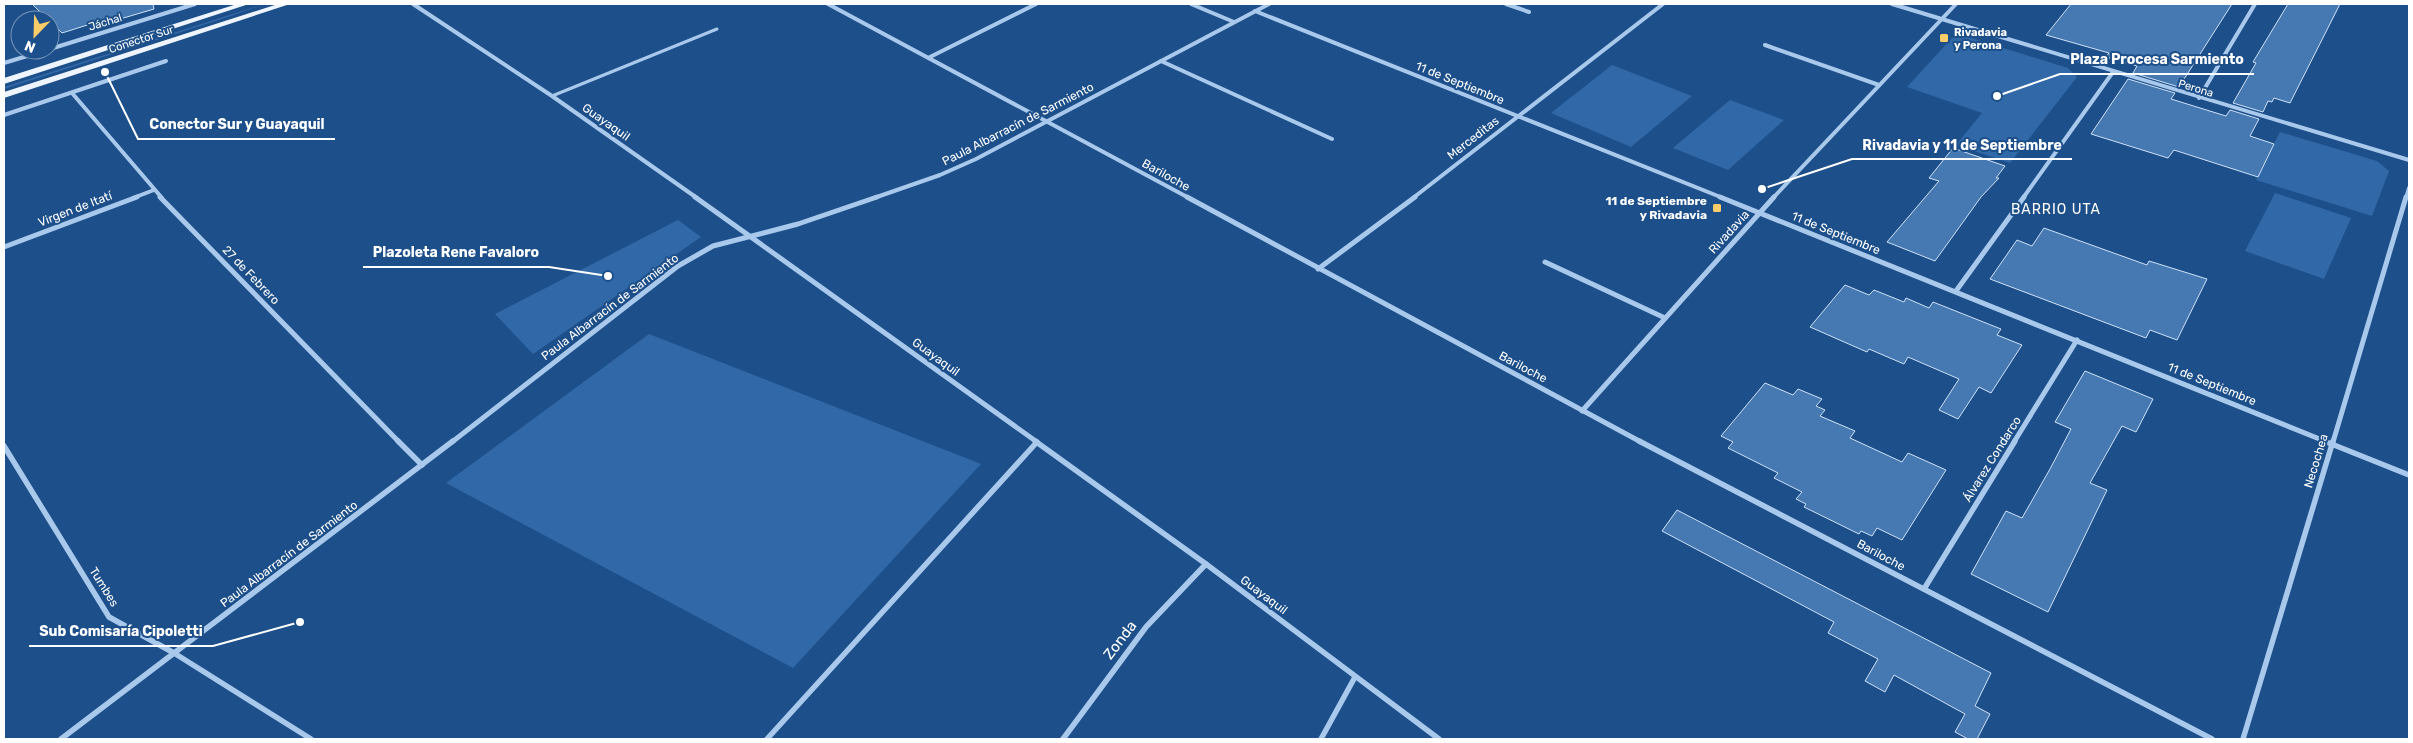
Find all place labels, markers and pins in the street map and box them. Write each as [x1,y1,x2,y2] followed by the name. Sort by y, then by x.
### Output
[1954,26,2007,52] place label: Rivadavia y Perona
[1938,32,1950,44] marker: Rivadavia y Perona
[2060,45,2254,74] callout: Plaza Procesa Sarmiento
[138,110,335,139] callout: Conector Sur y Guayaquil
[1852,130,2072,159] callout: Rivadavia y 11 de Septiembre
[1605,194,1707,222] place label: 11 de Septiembre y Rivadavia
[1711,202,1723,214] marker: 11 de Septiembre y Rivadavia
[363,238,549,267] callout: Plazoleta Rene Favaloro
[29,617,213,646] callout: Sub Comisaría Cipoletti

